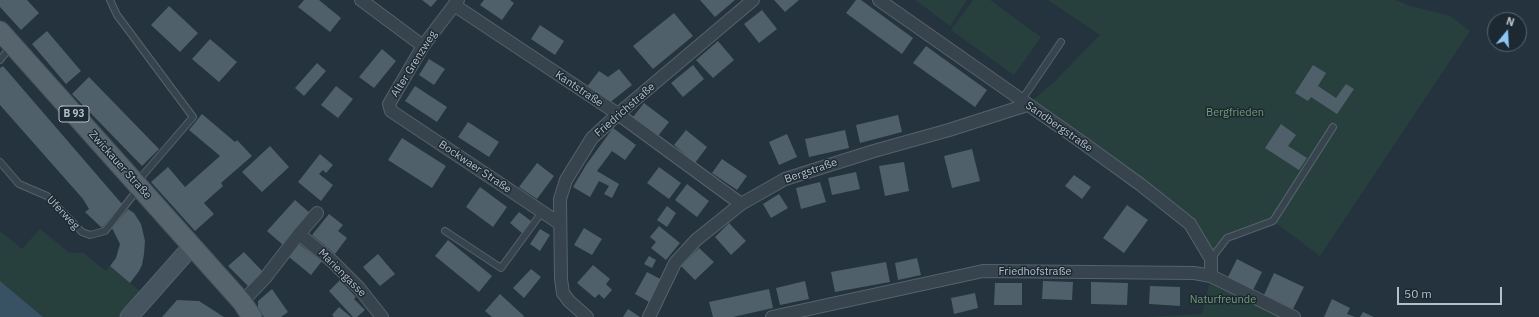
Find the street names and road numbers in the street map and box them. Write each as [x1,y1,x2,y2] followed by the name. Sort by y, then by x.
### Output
[388,28,440,100] street label: Alter Grenzweg
[553,68,605,110] street label: Kantstraße
[592,80,658,140] street label: Friedrichstraße
[1023,99,1095,155] street label: Sandbergstraße
[59,106,89,122] road number: B 93
[86,128,154,202] street label: Zwickauer Straße
[436,138,514,196] street label: Bockwaer Straße
[783,156,839,186] street label: Bergstraße
[44,194,82,232] street label: Uferweg
[315,246,369,300] street label: Mariengasse
[998,265,1072,279] street label: Friedhofstraße

